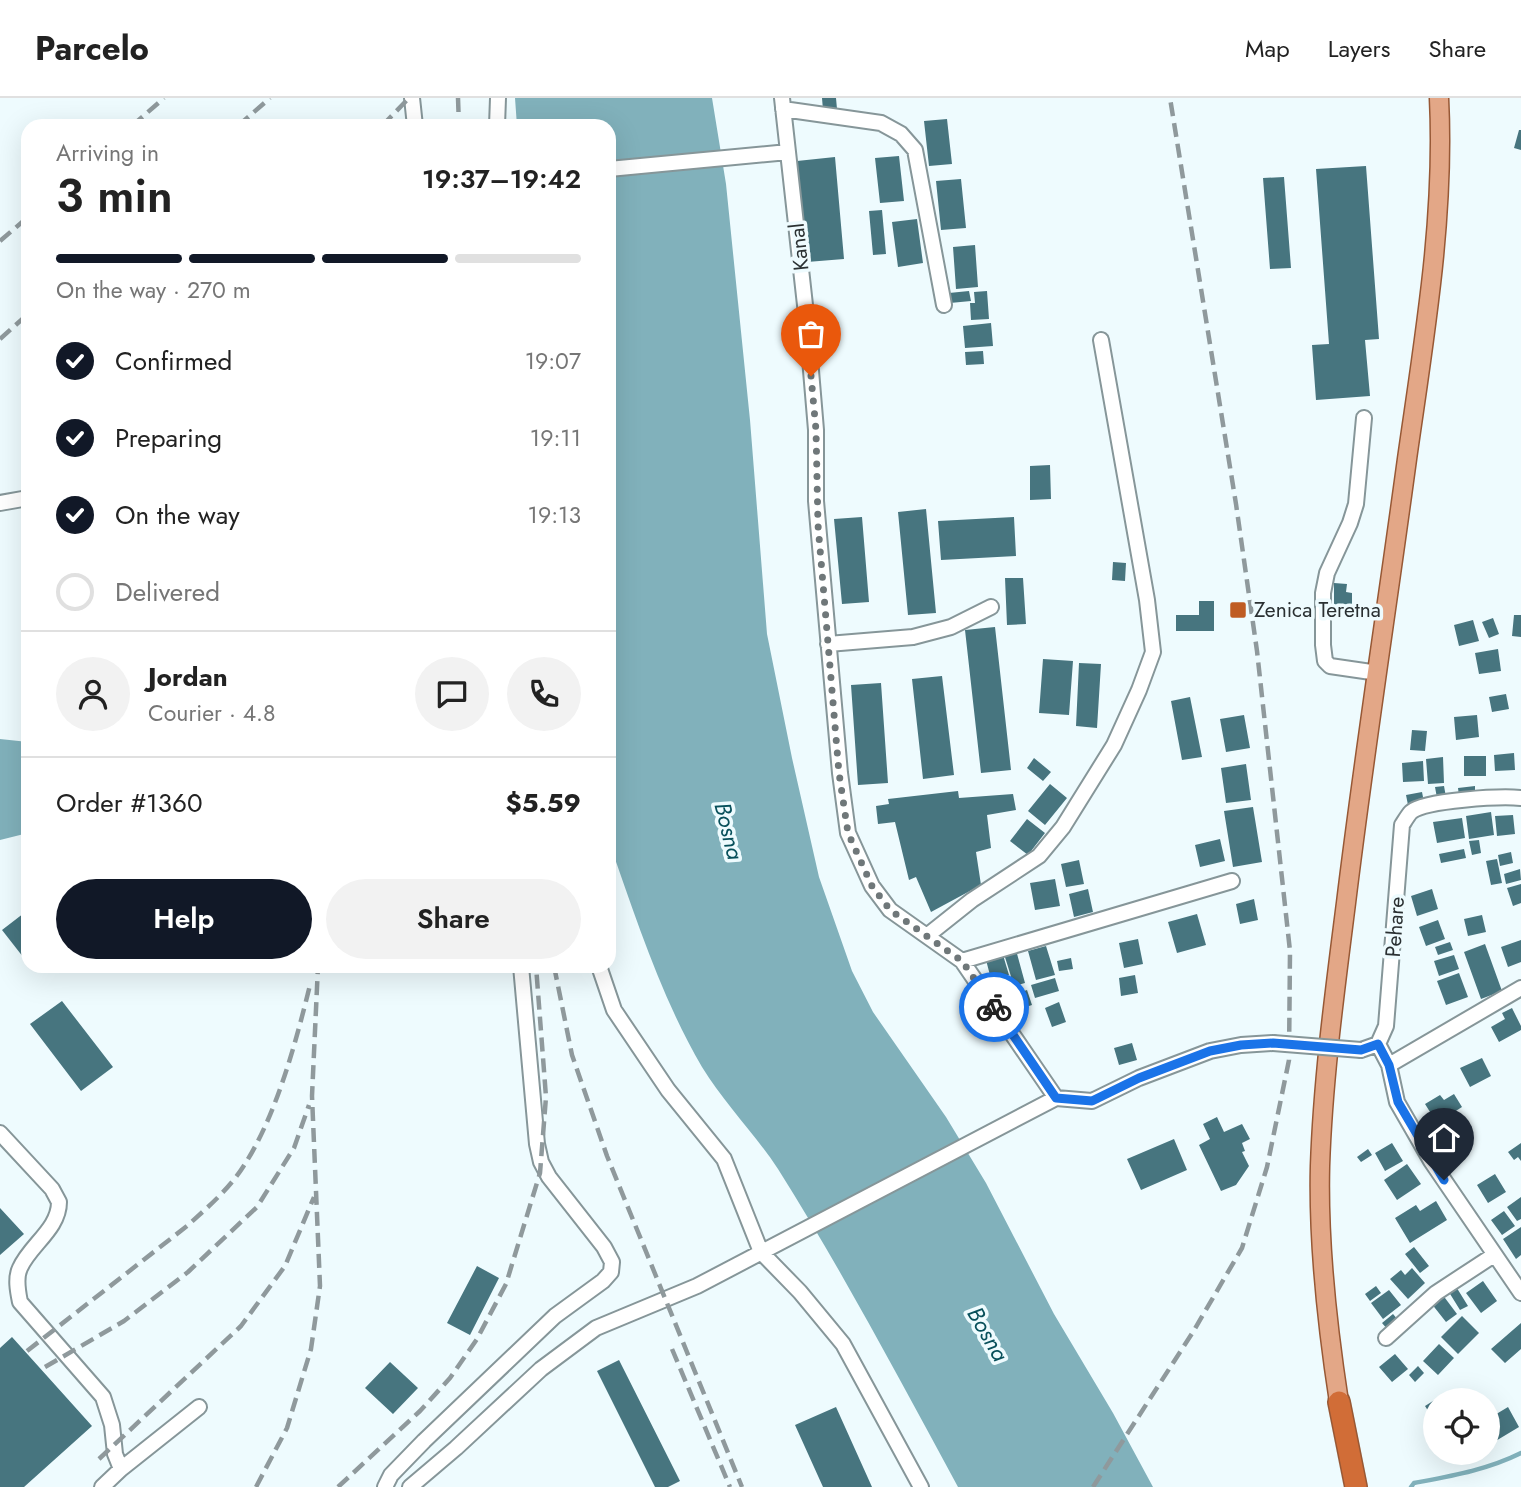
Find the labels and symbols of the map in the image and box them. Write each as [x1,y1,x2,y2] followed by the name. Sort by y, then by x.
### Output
[782,222,816,272] street label: Kanal
[781,304,841,376] pin
[1254,595,1381,625] place label: Zenica Teretna
[1228,600,1248,620] marker: Zenica Teretna
[705,799,753,864] water label: Bosna
[1378,896,1412,958] street label: Pehare
[959,972,1029,1042] courier
[1414,1108,1474,1180] pin
[959,1300,1017,1368] water label: Bosna

